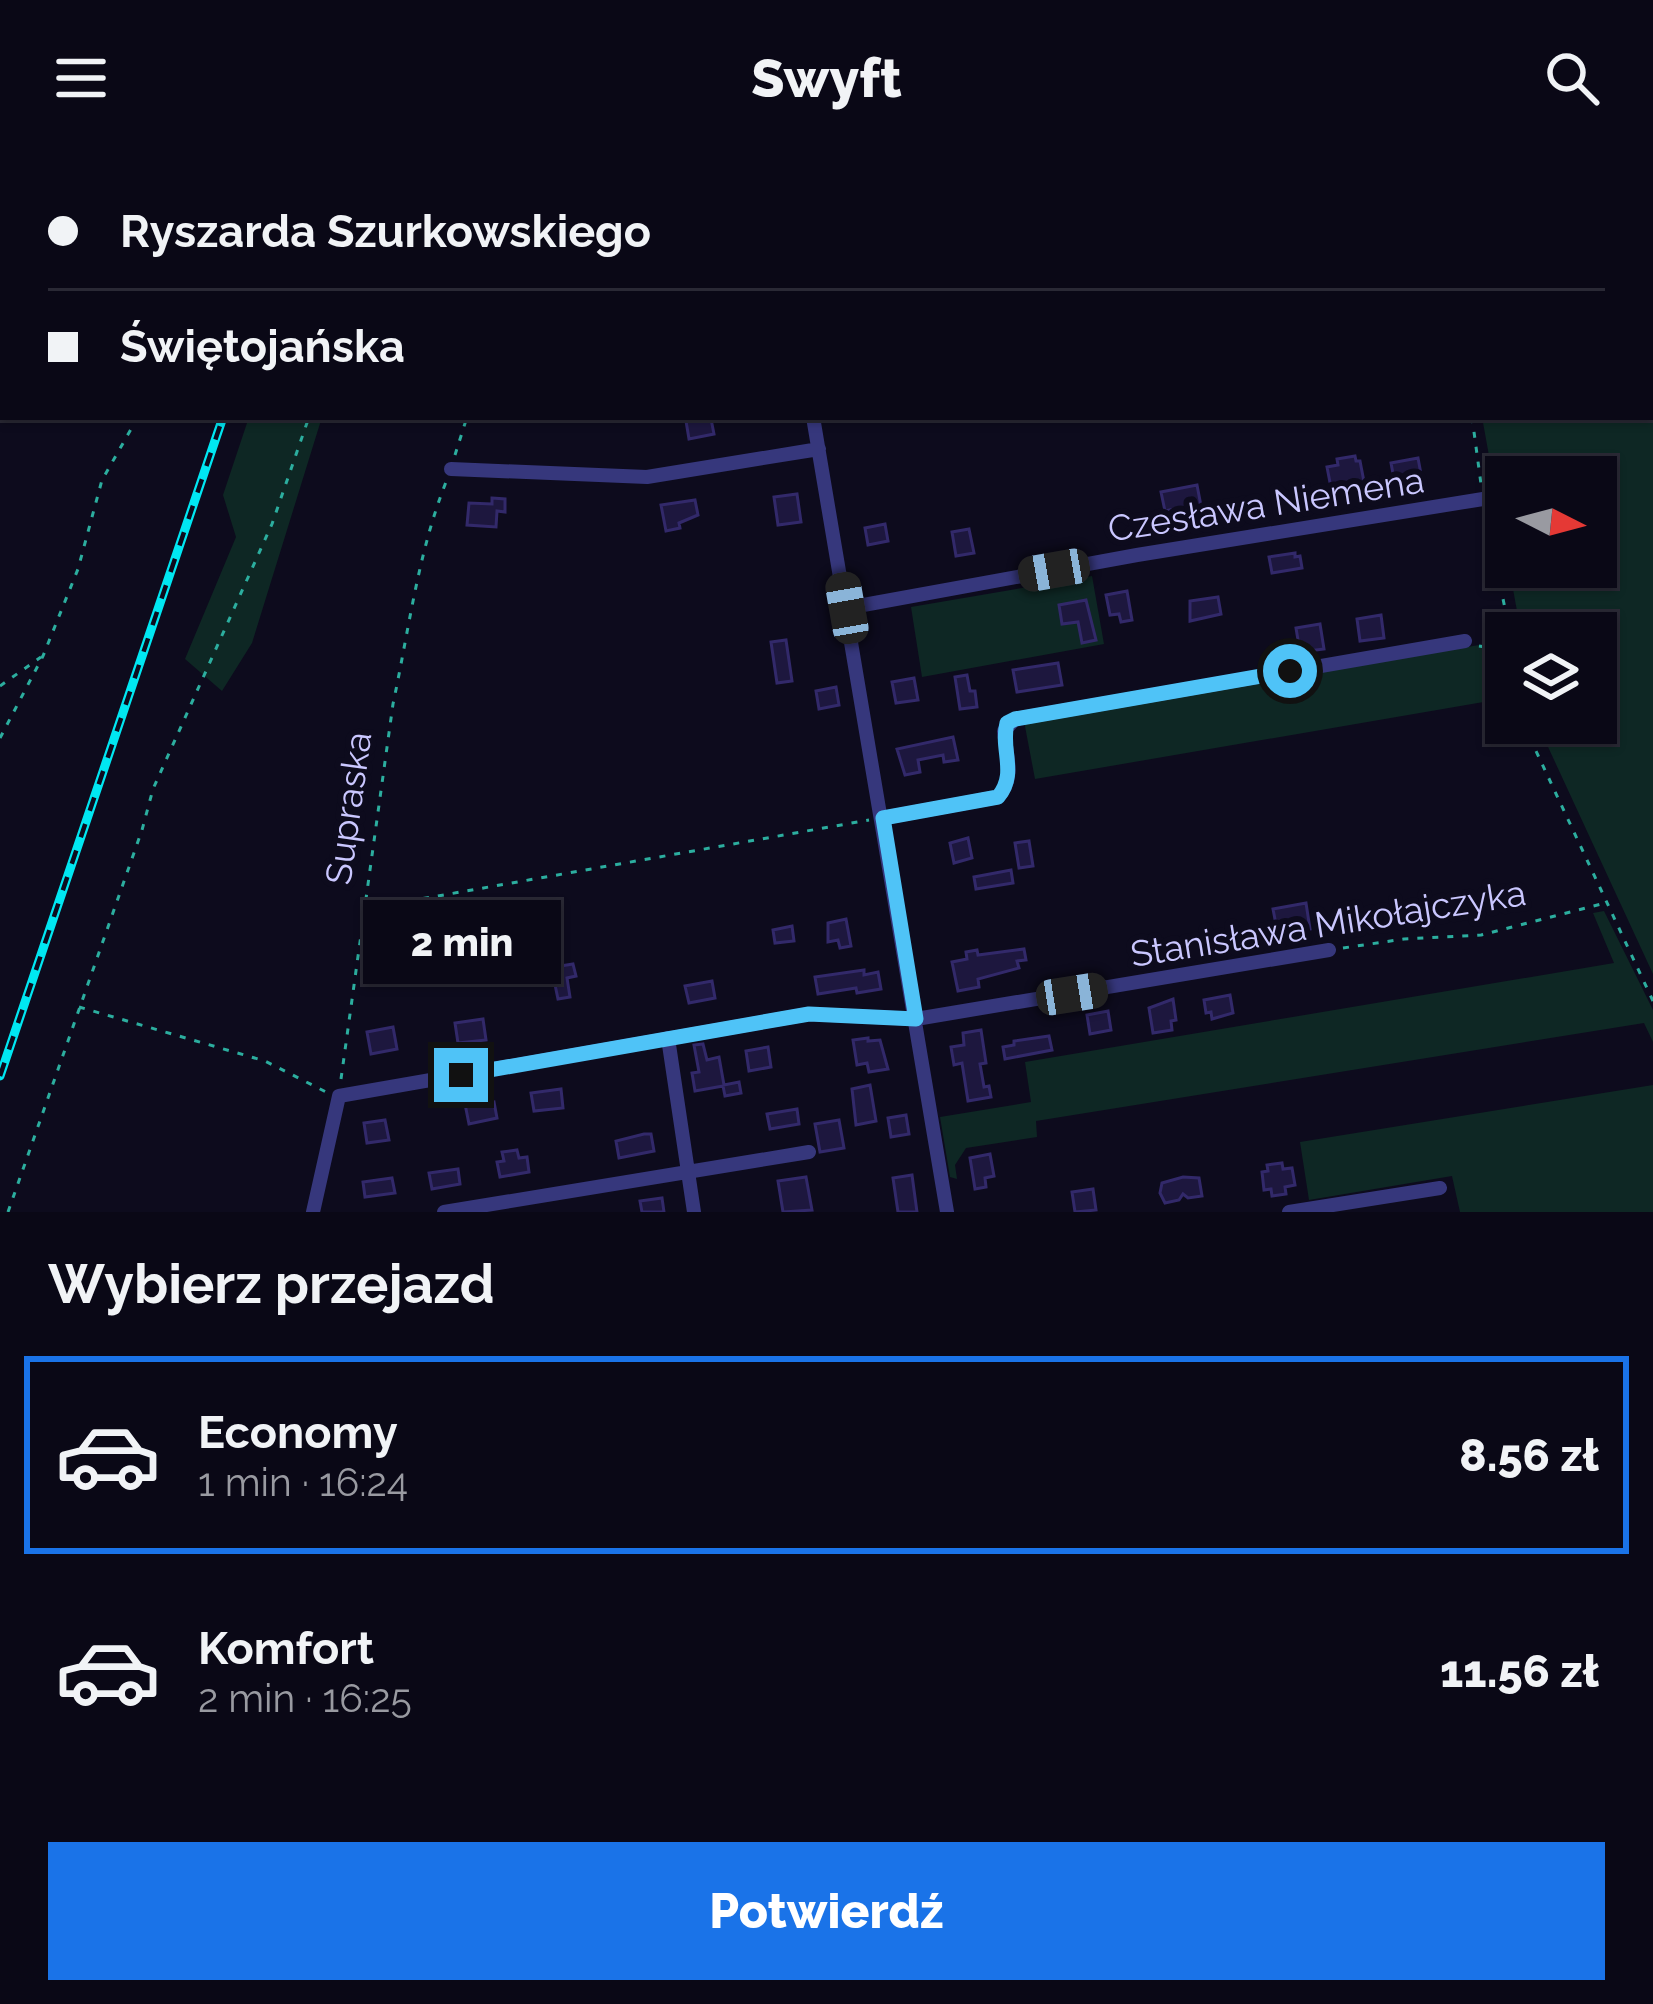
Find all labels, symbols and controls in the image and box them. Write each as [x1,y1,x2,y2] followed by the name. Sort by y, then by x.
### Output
[48,45,114,111] icon: menu
[1539,45,1605,111] icon: search
[751,46,902,110] text: Swyft
[120,205,651,258] text: Ryszarda Szurkowskiego
[120,320,405,373] text: Świętojańska
[1485,456,1617,588] north arrow
[1485,456,1617,744] map controls
[1105,458,1427,550] street label: Czesława Niemena
[1015,546,1093,594] car
[823,569,871,647] car
[1485,612,1617,744] button: layers
[1263,644,1317,698] route start
[317,729,379,887] street label: Supraska
[1127,871,1529,975] street label: Stanisława Mikołajczyka
[362,901,560,985] callout: 2 min
[411,919,513,965] text: 2 min
[1034,971,1110,1017] car
[434,1048,488,1102] route end
[48,1252,495,1316] text: Wybierz przejazd
[54,1401,162,1509] icon: car
[198,1406,398,1459] text: Economy
[1459,1429,1599,1482] text: 8.56 zł
[198,1459,408,1505] text: 1 min · 16:24
[54,1617,162,1725] icon: car
[198,1622,374,1675] text: Komfort
[1440,1645,1599,1698] text: 11.56 zł
[198,1675,412,1721] text: 2 min · 16:25
[48,1842,1605,1980] button: Potwierdź

